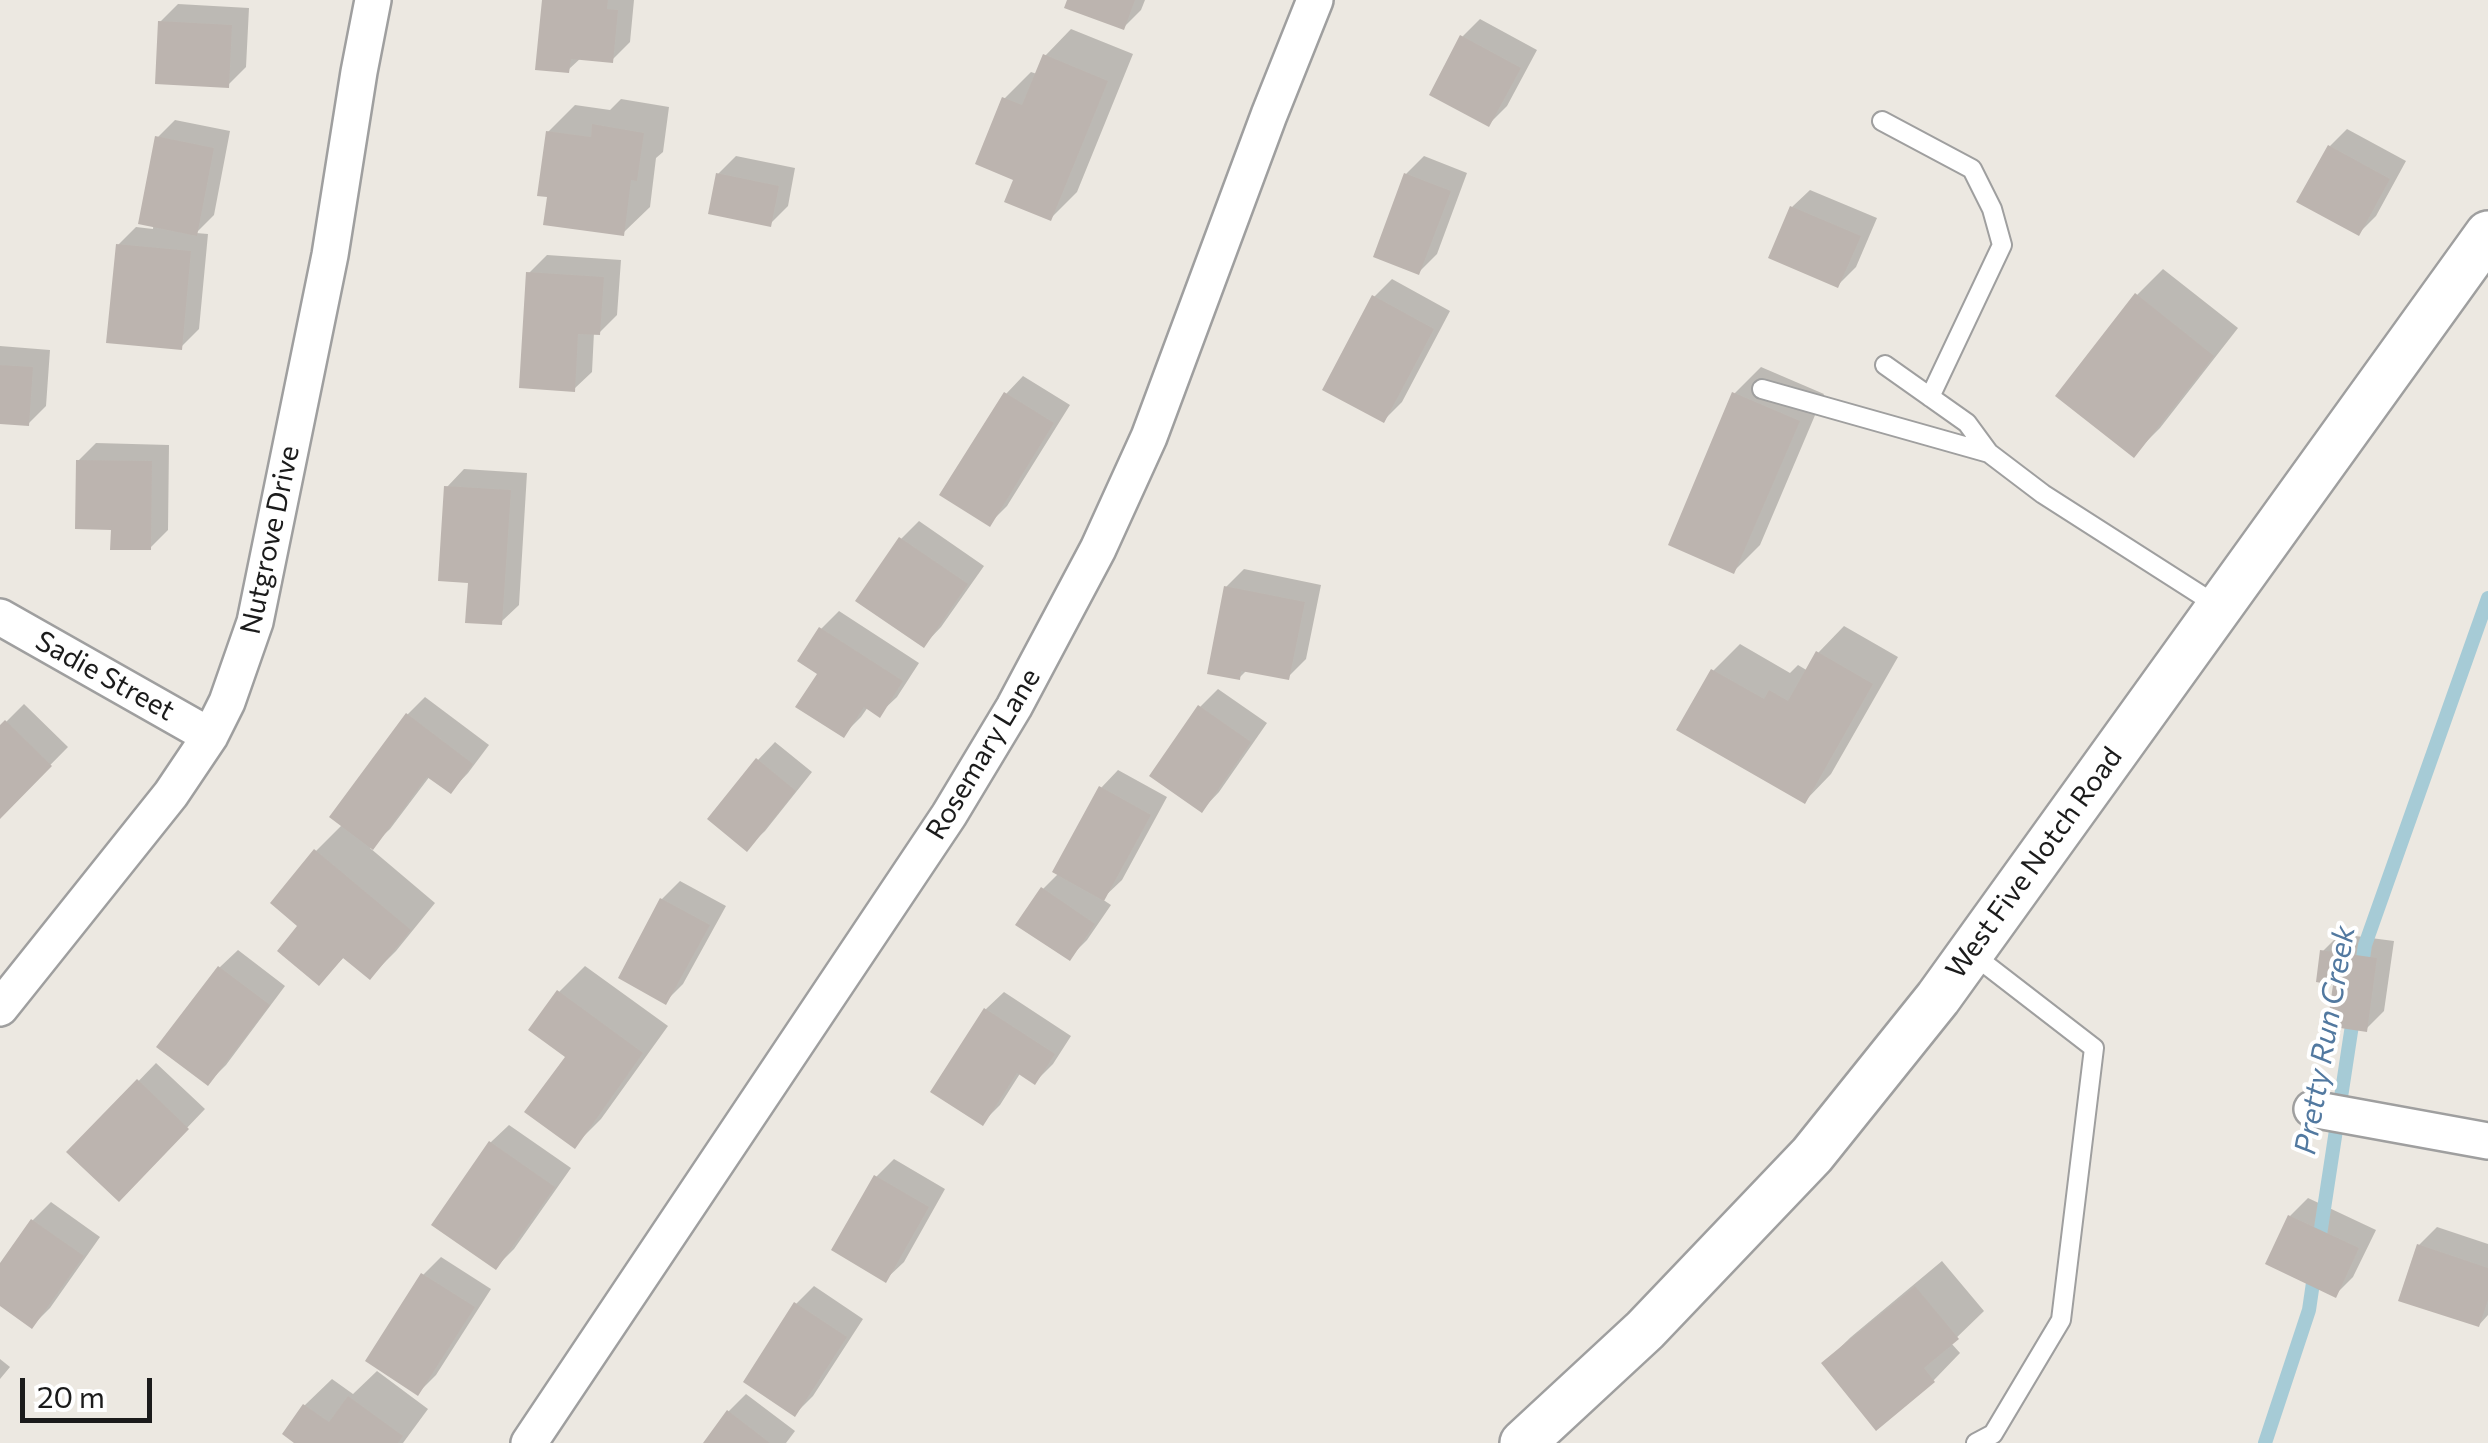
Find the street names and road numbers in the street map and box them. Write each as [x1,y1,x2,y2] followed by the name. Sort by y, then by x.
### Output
[234,443,306,637] street label: Nutgrove Drive
[30,624,180,728] street label: Sadie Street
[919,662,1047,846] street label: Rosemary Lane
[1939,741,2129,985] street label: West Five Notch Road

